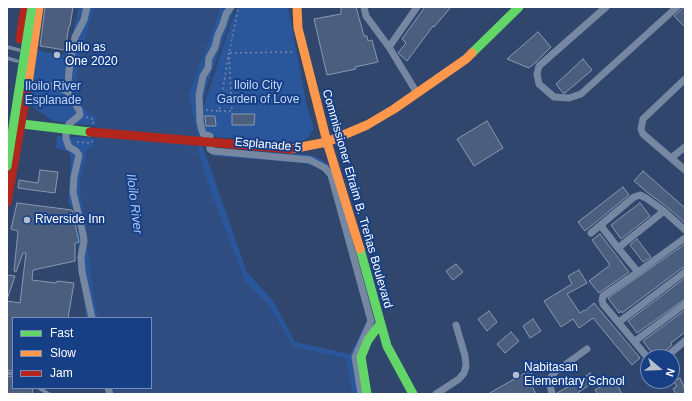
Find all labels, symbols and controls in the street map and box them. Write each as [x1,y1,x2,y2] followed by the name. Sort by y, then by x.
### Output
[65,41,118,69] place label: Iloilo as One 2020
[52,50,62,60] marker: Iloilo as One 2020
[217,79,299,107] park label: Iloilo City Garden of Love
[25,80,81,108] park label: Iloilo River Esplanade
[319,88,395,310] street label: Commissioner Efraim B. Treñas Boulevard
[234,135,302,155] street label: Esplanade 5
[123,173,145,235] water label: Iloilo River
[35,213,105,227] place label: Riverside Inn
[22,215,32,225] marker: Riverside Inn
[12,317,152,389] legend
[50,326,73,340] text: Fast
[50,346,76,360] text: Slow
[640,349,680,389] north arrow
[524,361,625,389] place label: Nabitasan Elementary School
[50,366,73,380] text: Jam
[663,367,677,378] text: N
[511,370,521,380] marker: Nabitasan Elementary School

